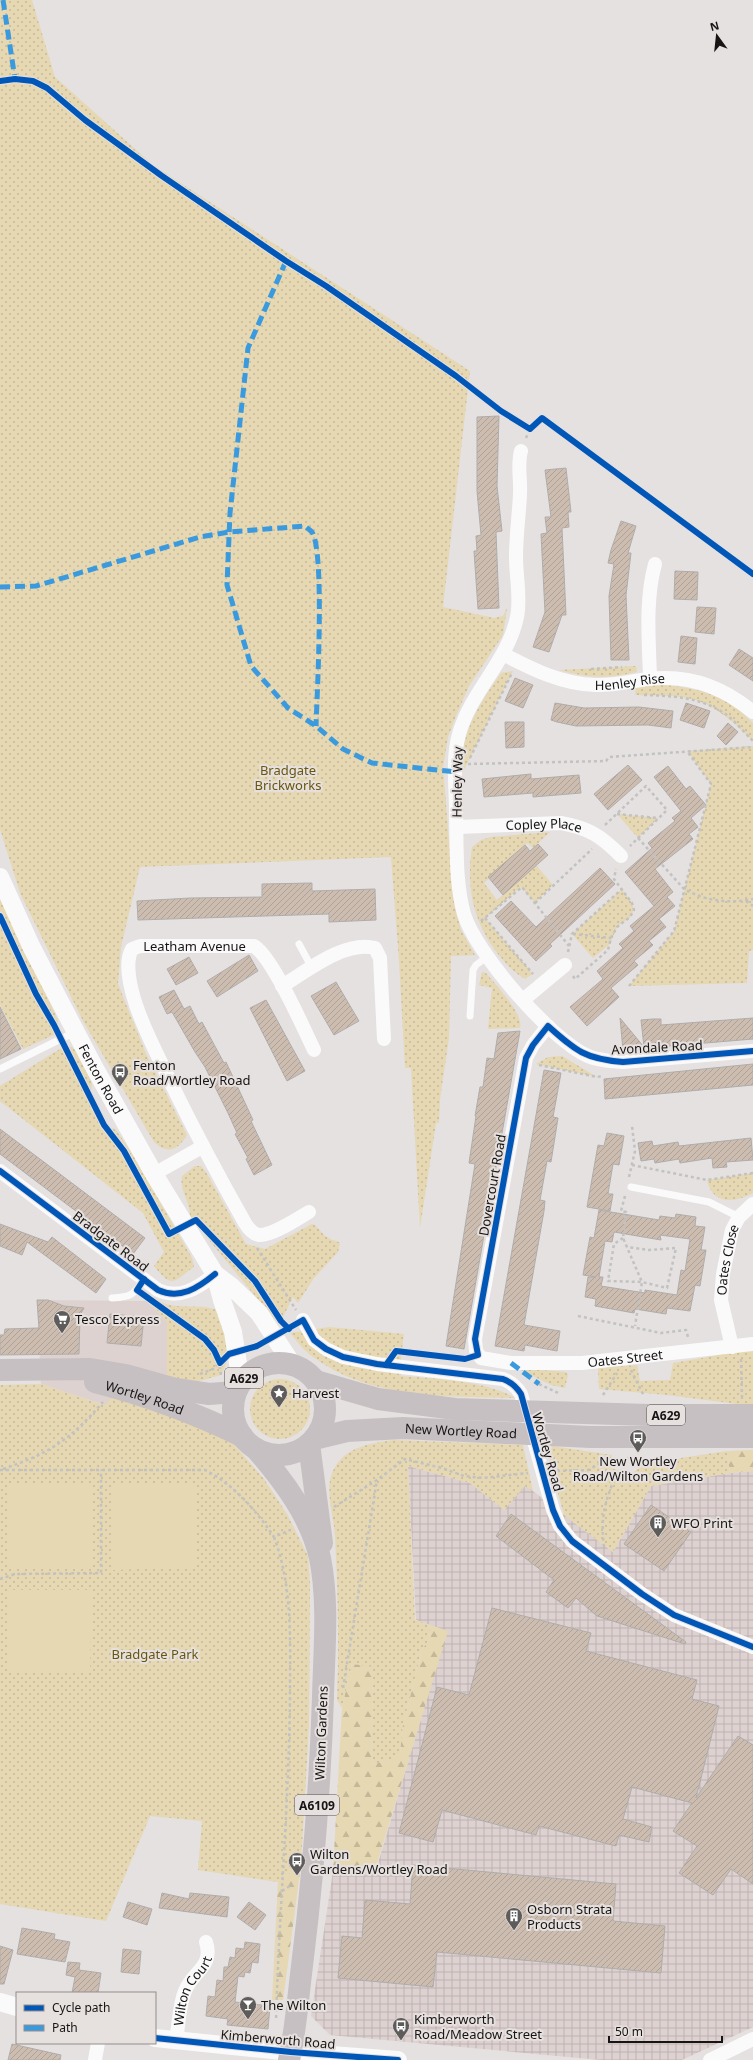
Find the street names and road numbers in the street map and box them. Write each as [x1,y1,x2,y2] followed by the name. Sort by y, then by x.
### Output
[595,669,665,694] street label: Henley Rise
[447,746,467,818] street label: Henley Way
[505,814,584,837] street label: Copley Place
[143,937,246,955] street label: Leatham Avenue
[611,1036,703,1058] street label: Avondale Road
[75,1041,128,1117] street label: Fenton Road
[474,1133,510,1237] street label: Dovercourt Road
[69,1206,153,1276] street label: Bradgate Road
[712,1221,743,1296] street label: Oates Close
[587,1345,664,1371] street label: Oates Street
[225,1368,263,1388] road number: A629
[103,1376,186,1419] street label: Wortley Road
[647,1405,685,1425] road number: A629
[528,1410,568,1494] street label: Wortley Road
[404,1419,517,1442] street label: New Wortley Road
[310,1686,332,1780] street label: Wilton Gardens
[295,1795,339,1815] road number: A6109
[169,1954,216,2027] street label: Wilton Court
[220,2025,336,2053] street label: Kimberworth Road

